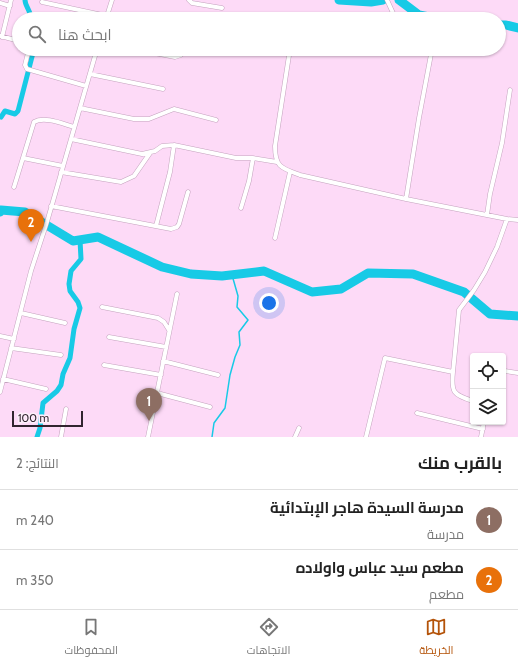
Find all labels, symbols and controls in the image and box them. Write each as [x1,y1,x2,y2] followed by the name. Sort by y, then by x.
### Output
[12,12,506,56] search box
[26,23,48,45] icon: search
[58,26,112,44] text: ابحث هنا
[18,209,44,242] pin: 2
[259,293,279,313] your location
[470,353,506,425] map controls
[470,353,506,389] button: locate
[136,388,162,421] pin: 1
[470,389,506,425] button: layers
[12,409,83,428] scale bar
[18,411,49,425] text: 100 m
[418,453,502,473] text: بالقرب منك
[16,455,59,471] text: النتائج: 2
[270,499,464,517] text: مدرسة السيدة هاجر الإبتدائية
[16,512,54,528] text: 240 m
[487,512,491,528] text: 1
[427,526,464,542] text: مدرسة
[296,559,464,577] text: مطعم سيد عباس واولاده
[16,572,53,588] text: 350 m
[486,572,492,588] text: 2
[429,586,464,602] text: مطعم
[64,616,118,660] tab: المحفوظات
[247,616,290,660] tab: الاتجاهات
[419,616,454,660] tab: الخريطة

